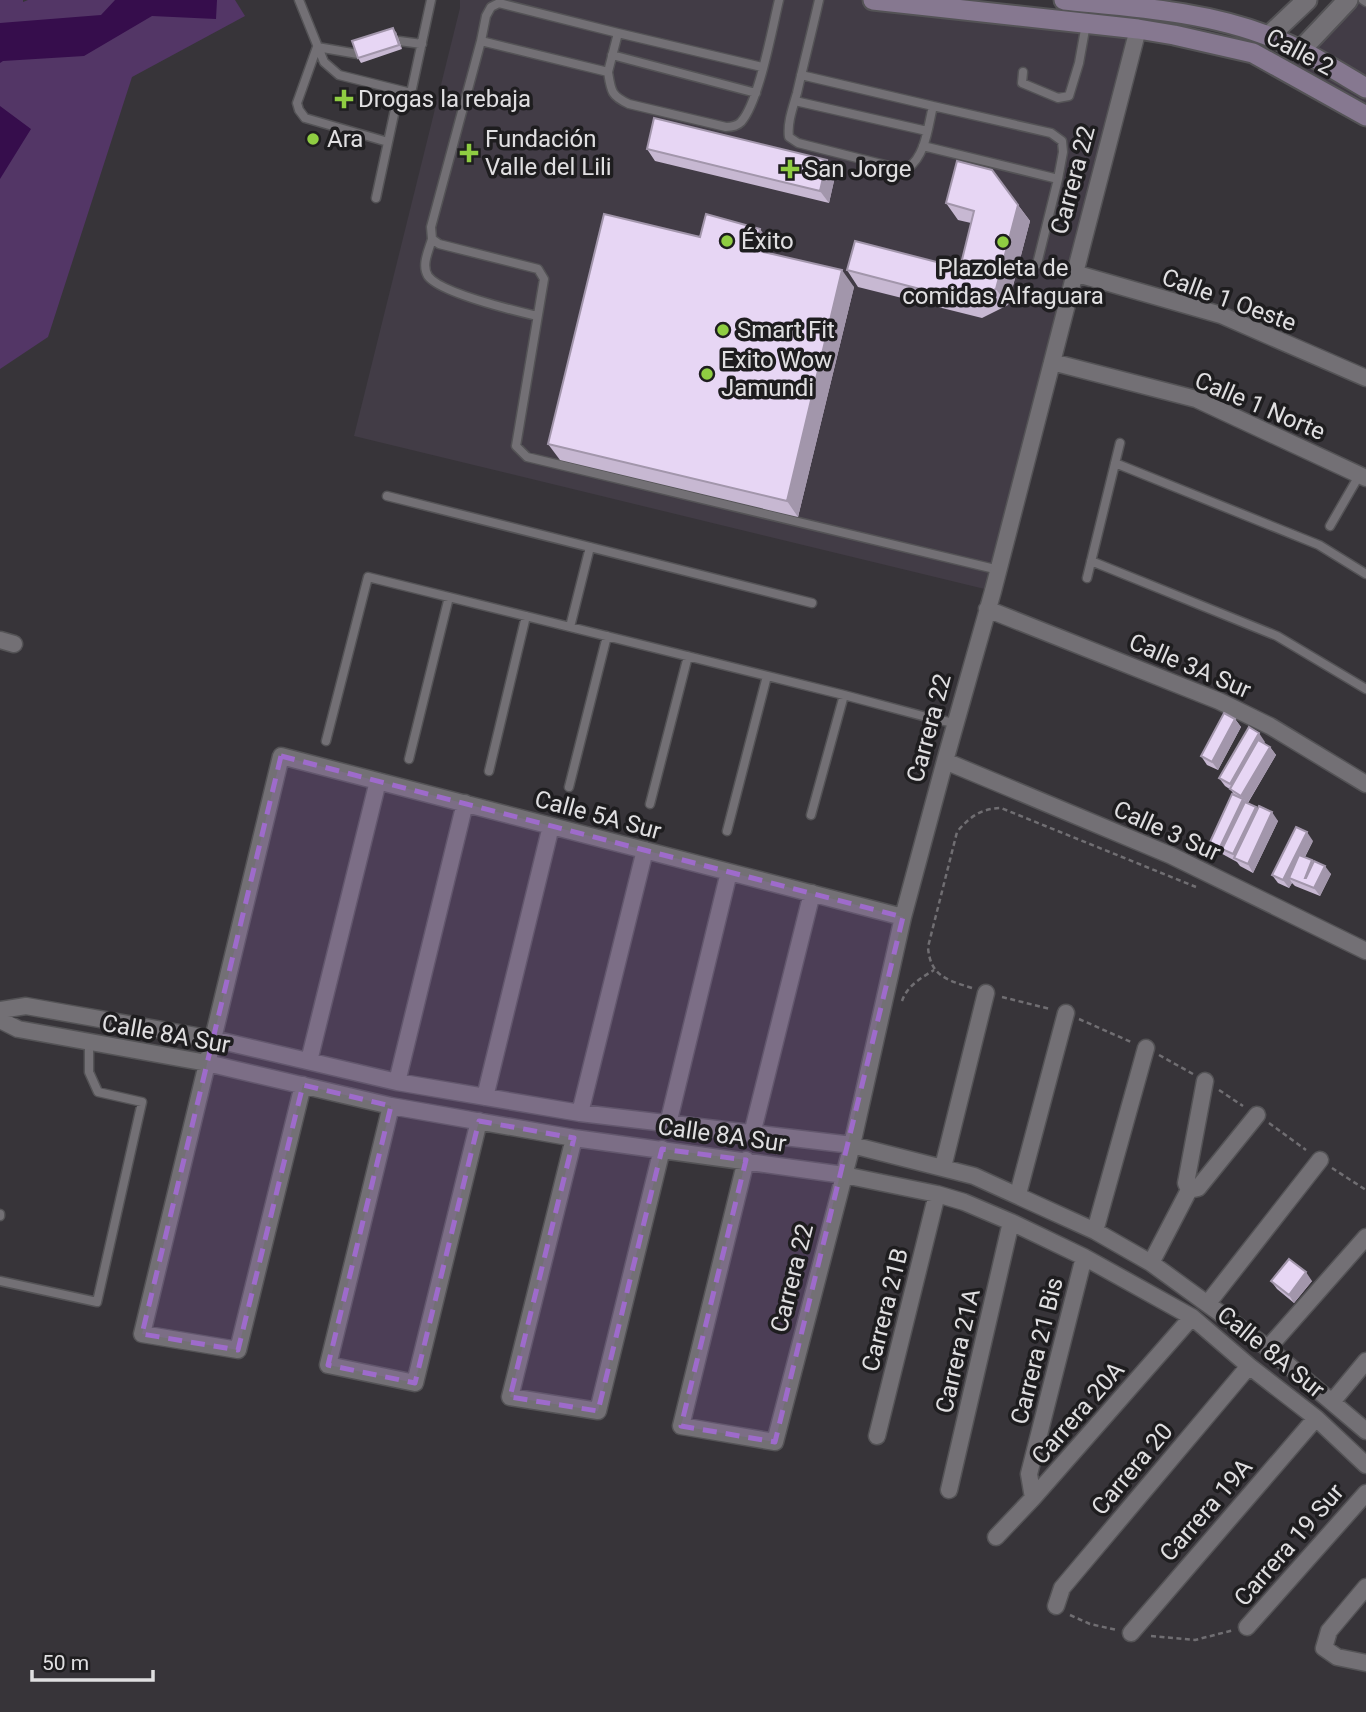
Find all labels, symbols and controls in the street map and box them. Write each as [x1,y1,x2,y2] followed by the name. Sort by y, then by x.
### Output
[1261,23,1339,81] street label: Calle 2
[358,85,531,113] place label: Drogas la rebaja
[336,91,352,107] marker: Drogas la rebaja
[1045,123,1101,237] street label: Carrera 22
[327,125,363,153] place label: Ara
[485,125,612,181] place label: Fundación Valle del Lili
[305,131,321,147] marker: Ara
[459,143,479,163] marker: Fundación Valle del Lili
[804,155,912,183] place label: San Jorge
[782,161,798,177] marker: San Jorge
[741,227,794,255] place label: Éxito
[719,233,735,249] marker: Éxito
[995,234,1011,250] marker: Plazoleta de comidas Alfaguara
[902,254,1104,310] place label: Plazoleta de comidas Alfaguara
[1158,263,1300,337] street label: Calle 1 Oeste
[737,316,835,344] place label: Smart Fit
[715,322,731,338] marker: Smart Fit
[721,346,832,402] place label: Exito Wow Jamundi
[699,366,715,382] marker: Exito Wow Jamundi
[1191,366,1329,446] street label: Calle 1 Norte
[1125,628,1255,704] street label: Calle 3A Sur
[901,671,957,785] street label: Carrera 22
[532,785,664,845] street label: Calle 5A Sur
[1109,795,1225,867] street label: Calle 3 Sur
[100,1009,232,1059] street label: Calle 8A Sur
[656,1112,788,1158] street label: Calle 8A Sur
[765,1221,819,1335] street label: Carrera 22
[856,1245,914,1375] street label: Carrera 21B
[1005,1275,1069,1427] street label: Carrera 21 Bis
[930,1286,986,1416] street label: Carrera 21A
[1212,1300,1330,1404] street label: Calle 8A Sur
[1026,1356,1130,1470] street label: Carrera 20A
[1086,1417,1178,1521] street label: Carrera 20
[1154,1453,1258,1567] street label: Carrera 19A
[1228,1478,1350,1612] street label: Carrera 19 Sur
[32,1638,152,1682] scale bar
[42,1651,89,1675] text: 50 m

